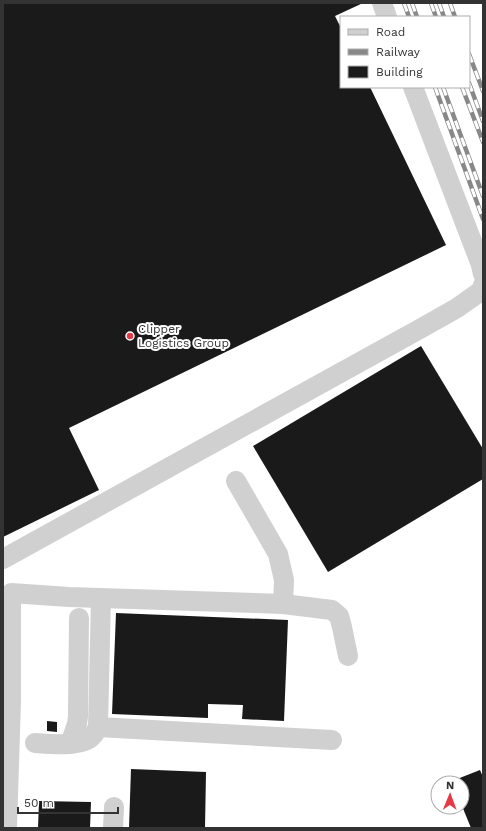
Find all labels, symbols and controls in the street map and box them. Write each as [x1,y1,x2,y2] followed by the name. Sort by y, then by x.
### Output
[340,16,470,88] legend
[376,25,405,39] text: Road
[376,45,421,59] text: Railway
[376,65,423,79] text: Building
[138,322,229,350] place label: Clipper Logistics Group
[125,331,135,341] marker: Clipper Logistics Group
[430,775,470,815] north arrow
[446,779,454,792] text: N
[18,789,118,815] scale bar
[24,796,54,810] text: 50 m

